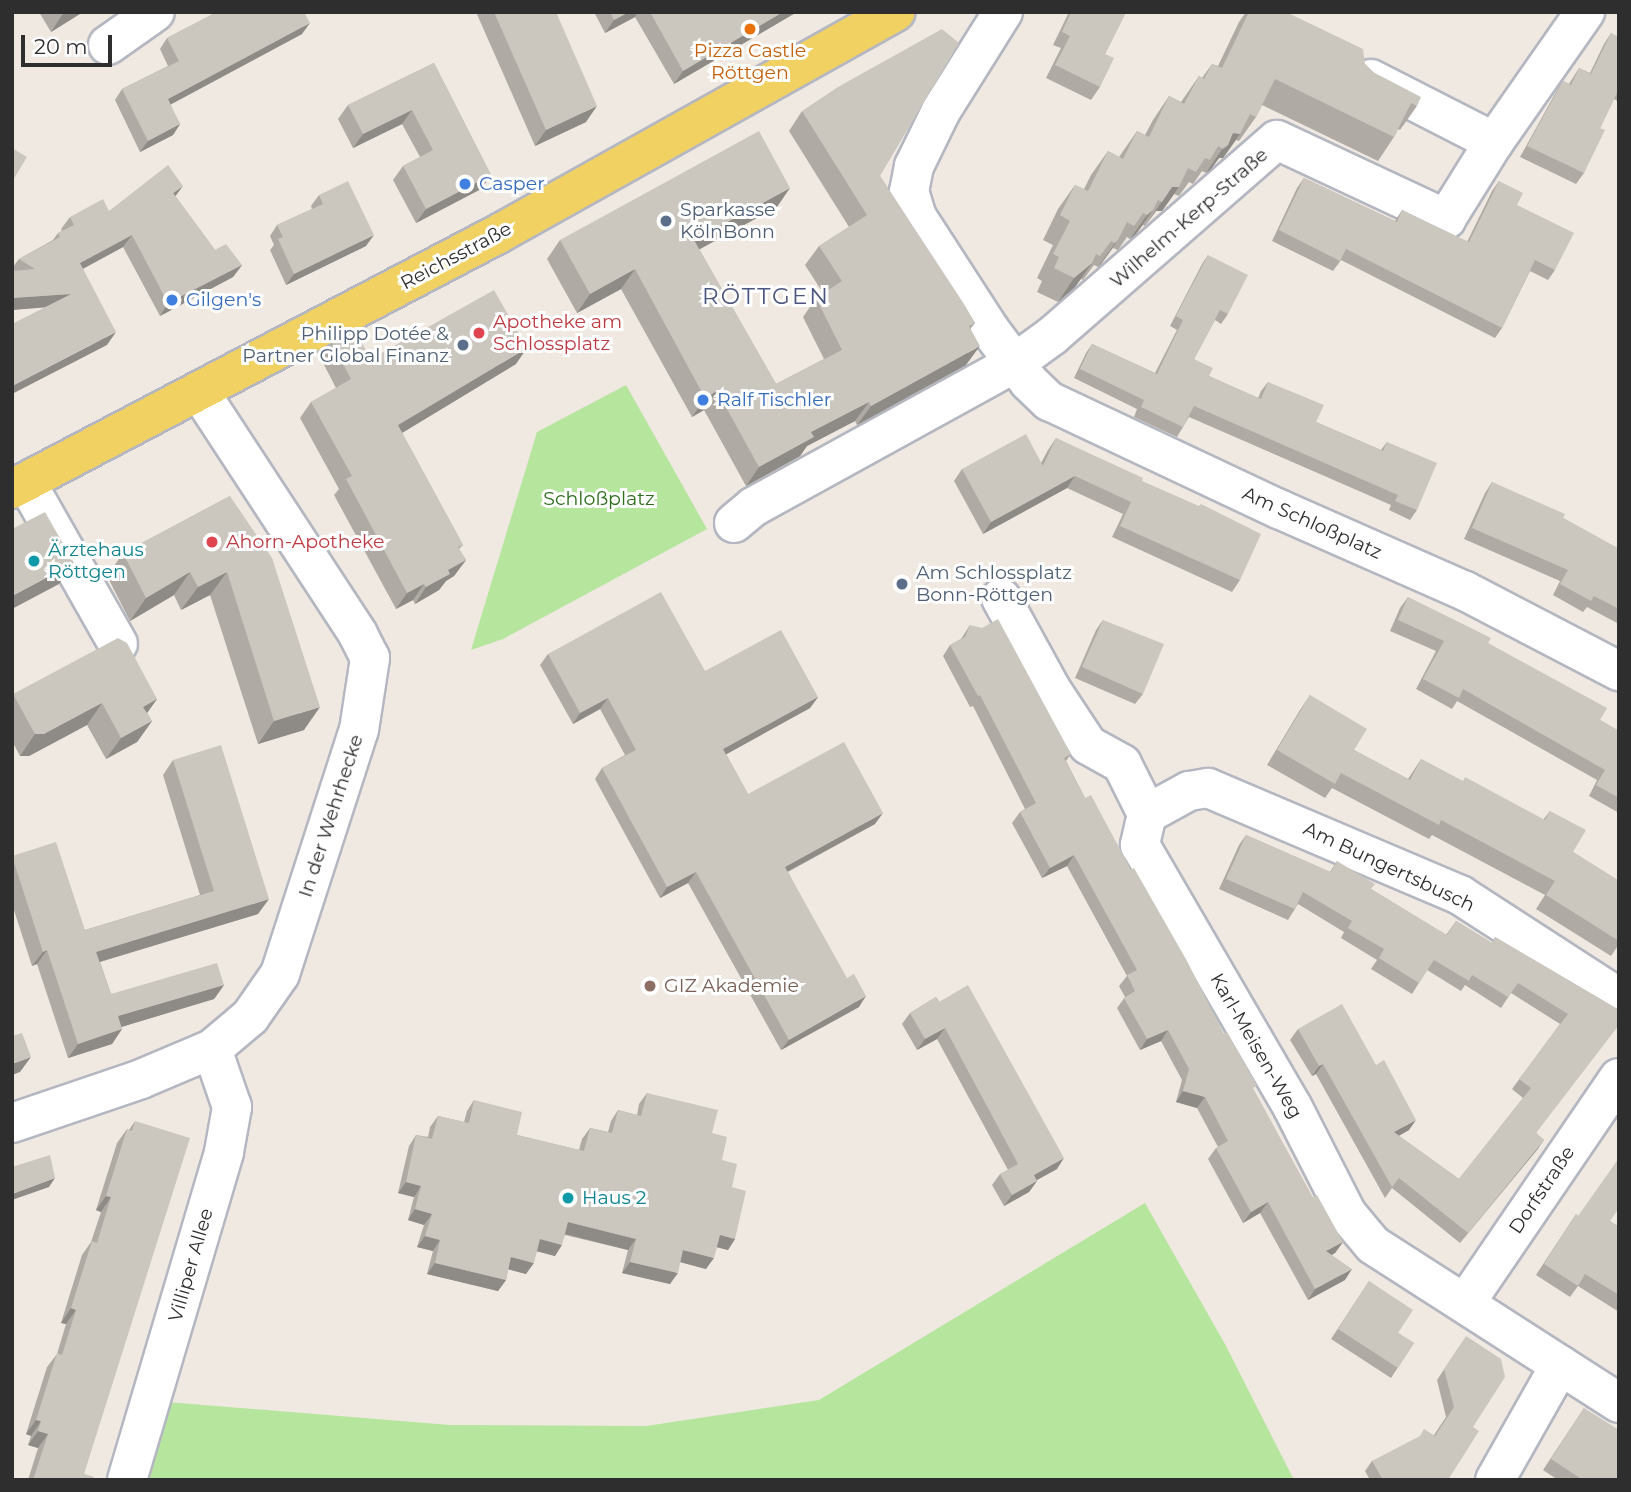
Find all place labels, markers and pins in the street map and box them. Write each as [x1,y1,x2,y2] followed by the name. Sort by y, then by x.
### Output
[742,21,758,37] marker: Pizza Castle Röttgen
[694,40,806,84] place label: Pizza Castle Röttgen
[479,173,545,195] place label: Casper
[457,176,473,192] marker: Casper
[680,199,776,243] place label: Sparkasse KölnBonn
[658,213,674,229] marker: Sparkasse KölnBonn
[186,289,261,311] place label: Gilgen's
[164,292,180,308] marker: Gilgen's
[493,311,622,355] place label: Apotheke am Schlossplatz
[242,323,449,367] place label: Philipp Dotée & Partner Global Finanz
[471,325,487,341] marker: Apotheke am Schlossplatz
[455,337,471,353] marker: Philipp Dotée & Partner Global Finanz
[717,389,831,411] place label: Ralf Tischler
[695,392,711,408] marker: Ralf Tischler
[226,531,385,553] place label: Ahorn-Apotheke
[204,534,220,550] marker: Ahorn-Apotheke
[48,539,144,583] place label: Ärztehaus Röttgen
[26,553,42,569] marker: Ärztehaus Röttgen
[916,562,1072,606] place label: Am Schlossplatz Bonn-Röttgen
[894,576,910,592] marker: Am Schlossplatz Bonn-Röttgen
[664,975,799,997] place label: GIZ Akademie
[642,978,658,994] marker: GIZ Akademie
[582,1187,646,1209] place label: Haus 2
[560,1190,576,1206] marker: Haus 2

